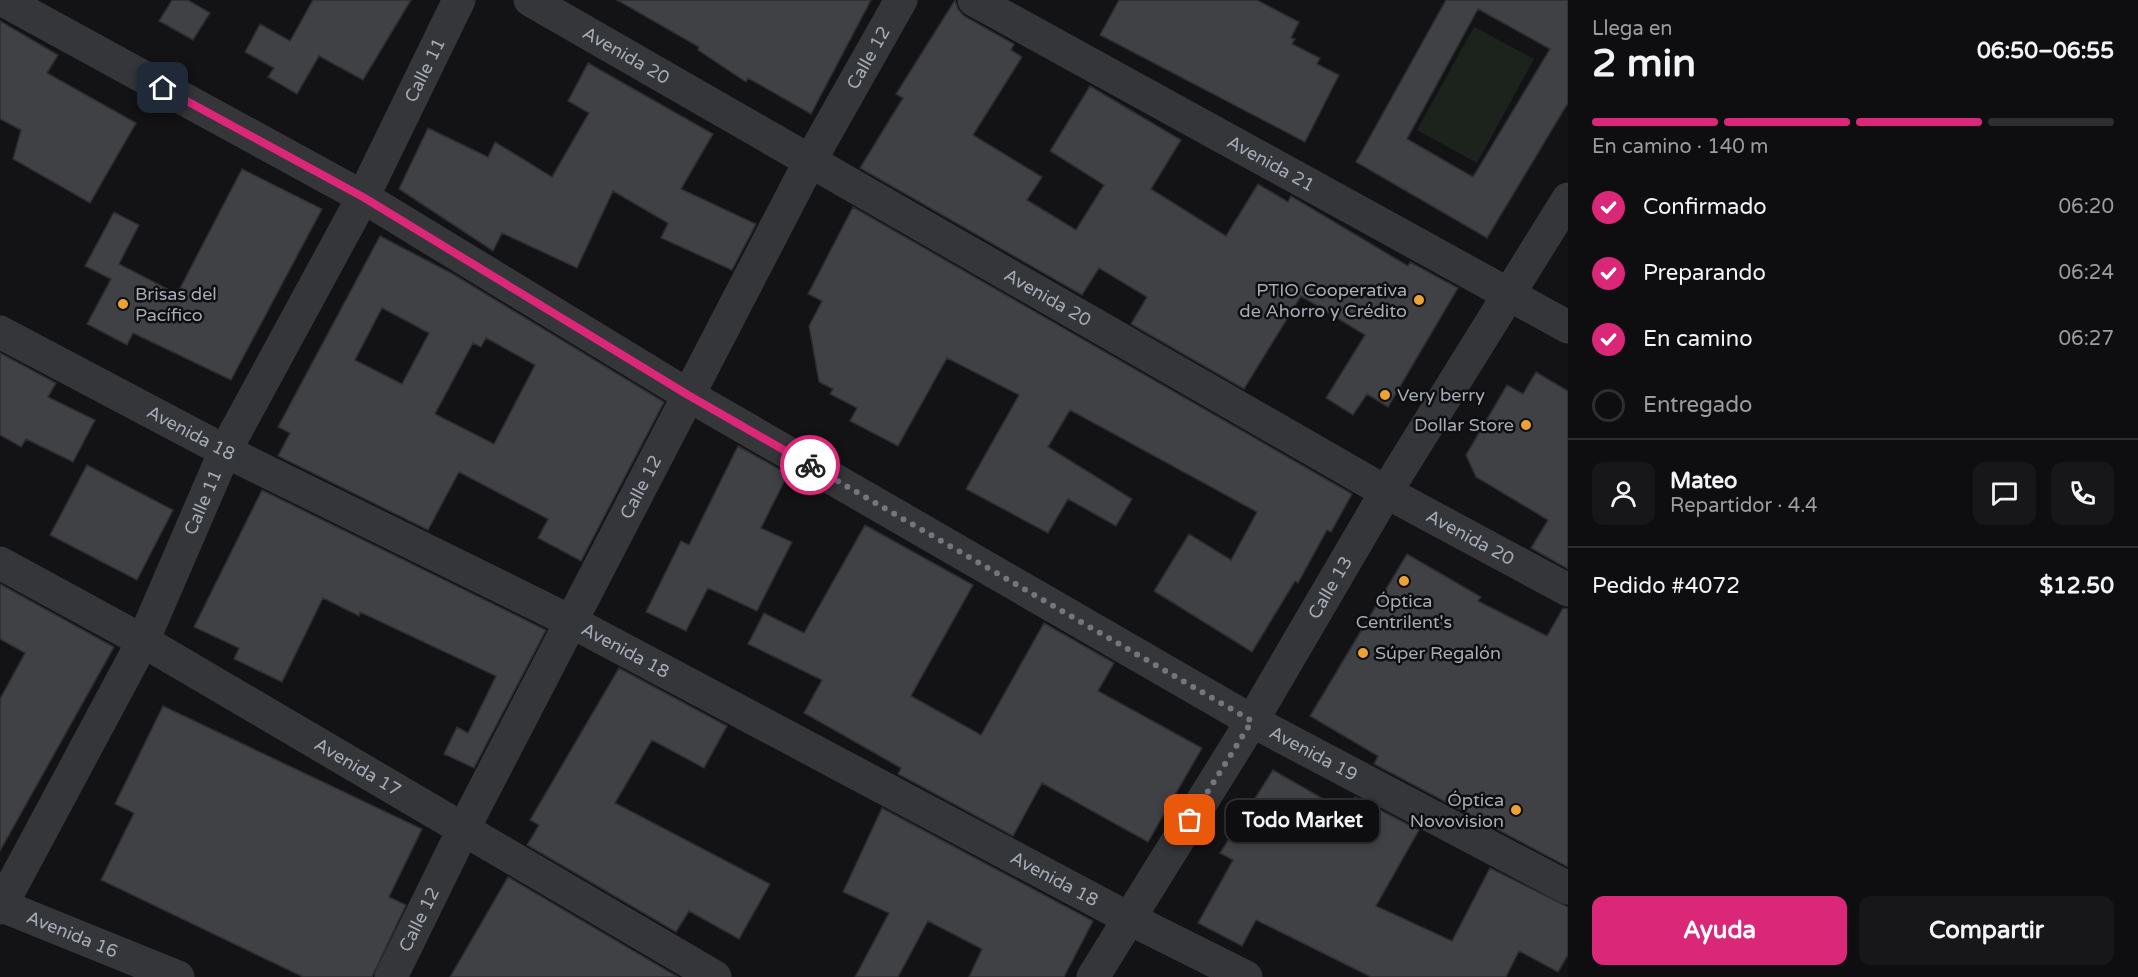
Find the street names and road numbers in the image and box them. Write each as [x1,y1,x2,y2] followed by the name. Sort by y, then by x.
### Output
[579,22,674,89] street label: Avenida 20
[842,22,895,93] street label: Calle 12
[400,34,450,106] street label: Calle 11
[1223,131,1319,196] street label: Avenida 21
[1000,264,1095,331] street label: Avenida 20
[143,401,239,465] street label: Avenida 18
[615,451,667,523] street label: Calle 12
[179,466,227,538] street label: Calle 11
[1422,505,1518,570] street label: Avenida 20
[1303,552,1357,623] street label: Calle 13
[578,618,673,683] street label: Avenida 18
[1266,721,1361,786] street label: Avenida 19
[311,733,405,801] street label: Avenida 17
[1007,846,1102,911] street label: Avenida 18
[394,884,444,955] street label: Calle 12
[23,906,121,963] street label: Avenida 16

